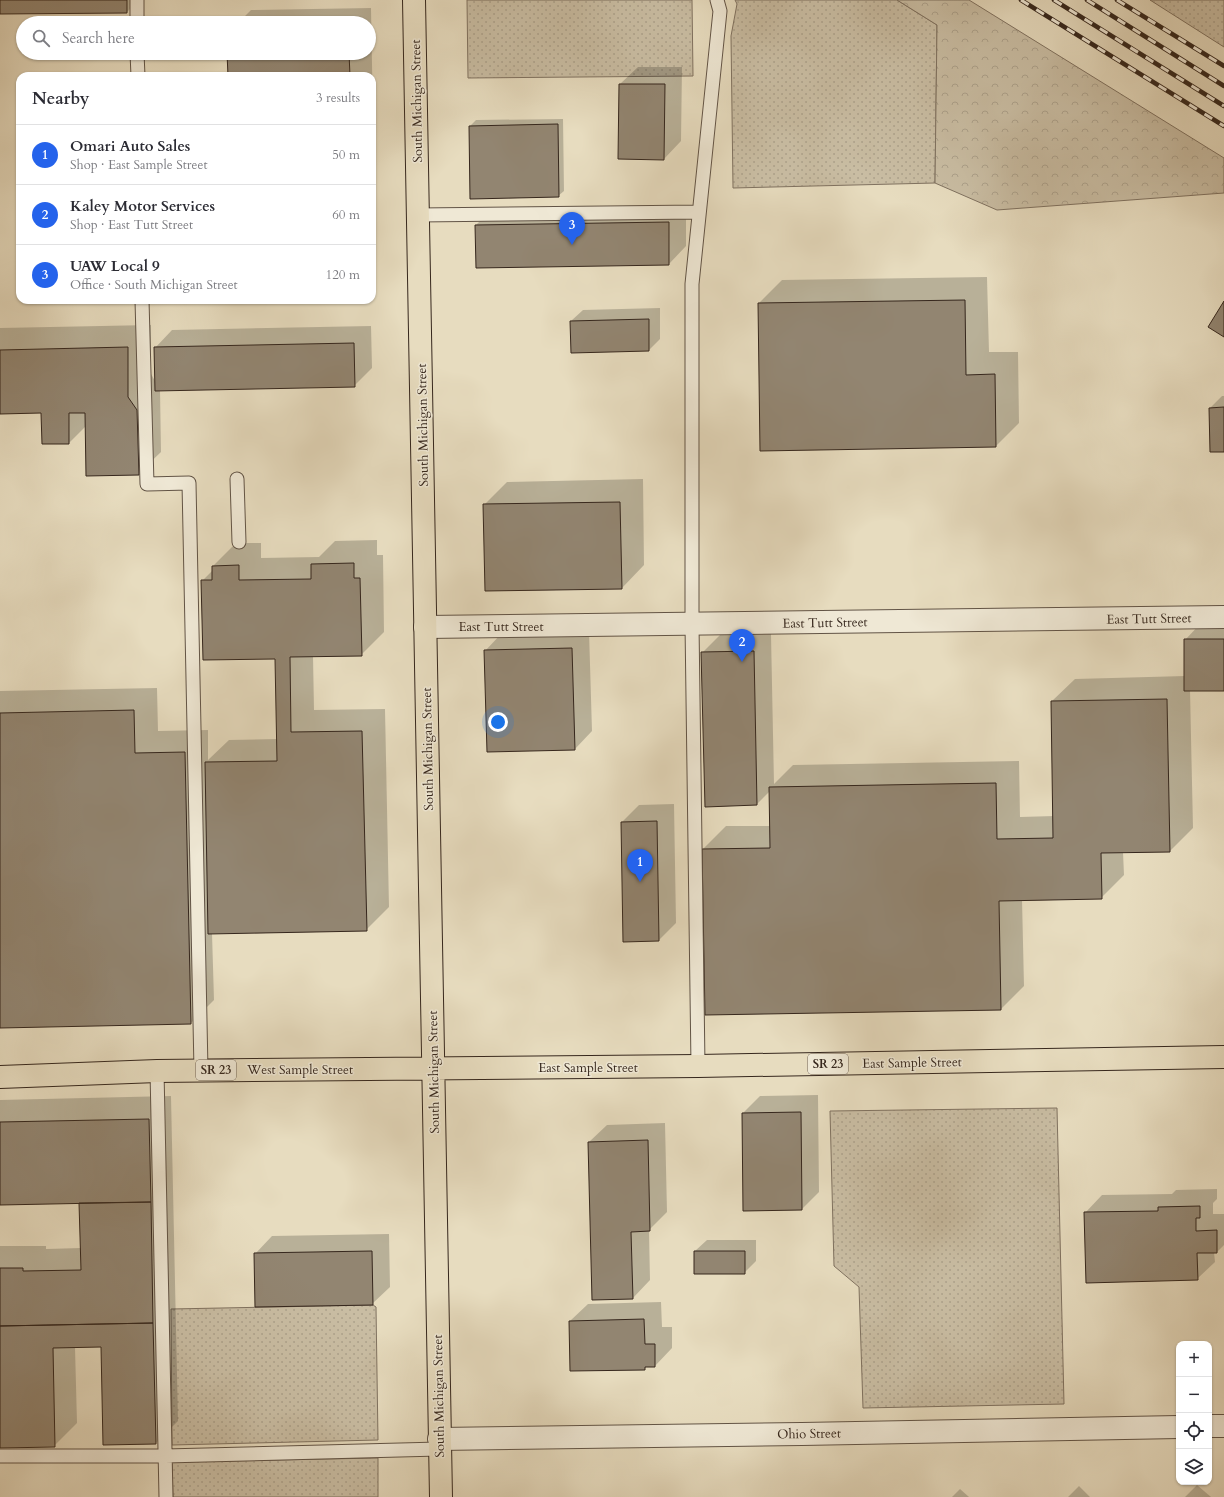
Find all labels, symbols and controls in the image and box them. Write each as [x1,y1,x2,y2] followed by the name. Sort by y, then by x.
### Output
[16,16,376,60] search box
[30,27,52,49] icon: search
[62,28,135,48] text: Search here
[407,39,427,163] street label: South Michigan Street
[32,87,89,110] text: Nearby
[316,89,360,107] text: 3 results
[70,136,190,156] text: Omari Auto Sales
[42,146,48,164] text: 1
[332,146,360,164] text: 50 m
[70,156,207,174] text: Shop · East Sample Street
[70,196,215,216] text: Kaley Motor Services
[42,206,48,224] text: 2
[332,206,360,224] text: 60 m
[559,212,585,245] pin: 3
[70,216,193,234] text: Shop · East Tutt Street
[70,256,160,276] text: UAW Local 9
[42,266,48,284] text: 3
[326,266,360,284] text: 120 m
[70,276,238,294] text: Office · South Michigan Street
[413,363,433,487] street label: South Michigan Street
[1106,609,1192,629] street label: East Tutt Street
[782,613,868,633] street label: East Tutt Street
[458,618,544,636] street label: East Tutt Street
[729,629,755,662] pin: 2
[418,687,438,811] street label: South Michigan Street
[488,712,508,732] your location
[627,849,653,882] pin: 1
[424,1010,444,1134] street label: South Michigan Street
[862,1053,962,1073] street label: East Sample Street
[808,1054,848,1074] road number: SR 23
[538,1059,638,1077] street label: East Sample Street
[196,1060,236,1080] road number: SR 23
[246,1061,353,1079] street label: West Sample Street
[429,1334,449,1458] street label: South Michigan Street
[1176,1341,1212,1485] map controls
[1176,1341,1212,1377] button: +
[1176,1377,1212,1413] button: −
[1176,1413,1212,1449] button: locate
[777,1424,841,1444] street label: Ohio Street
[1176,1449,1212,1485] button: layers

